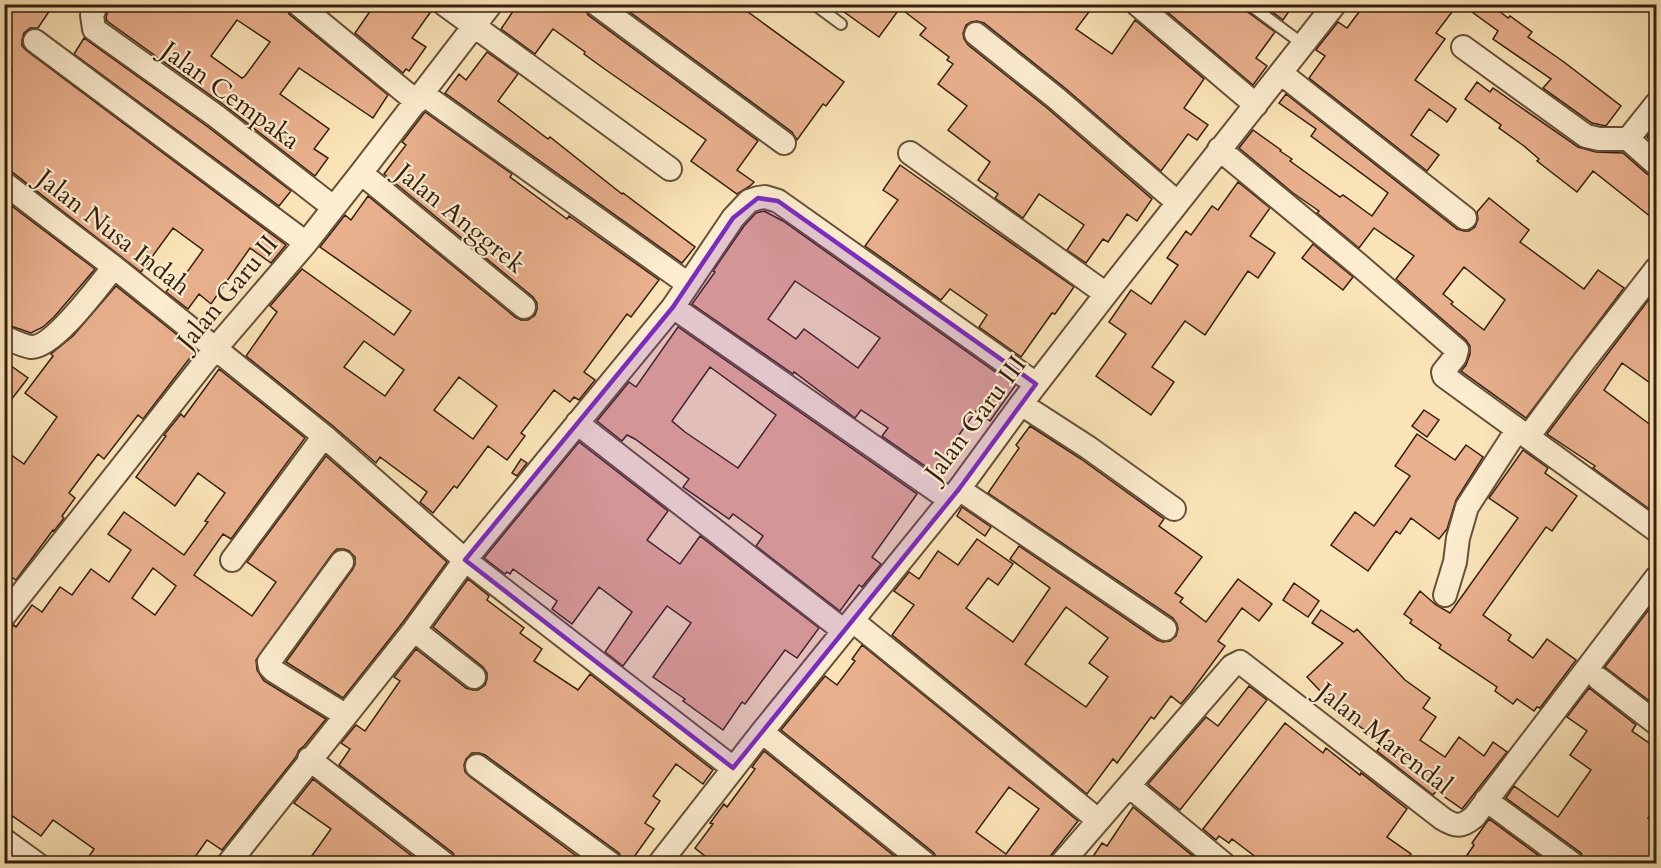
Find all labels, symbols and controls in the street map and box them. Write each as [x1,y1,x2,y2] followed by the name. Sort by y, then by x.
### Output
[151,31,307,158] street label: Jalan Cempaka
[385,153,533,282] street label: Jalan Anggrek
[26,159,198,303] street label: Jalan Nusa Indah
[166,227,286,360] street label: Jalan Garu II
[914,348,1034,491] street label: Jalan Garu III
[1306,672,1460,803] street label: Jalan Marendal

